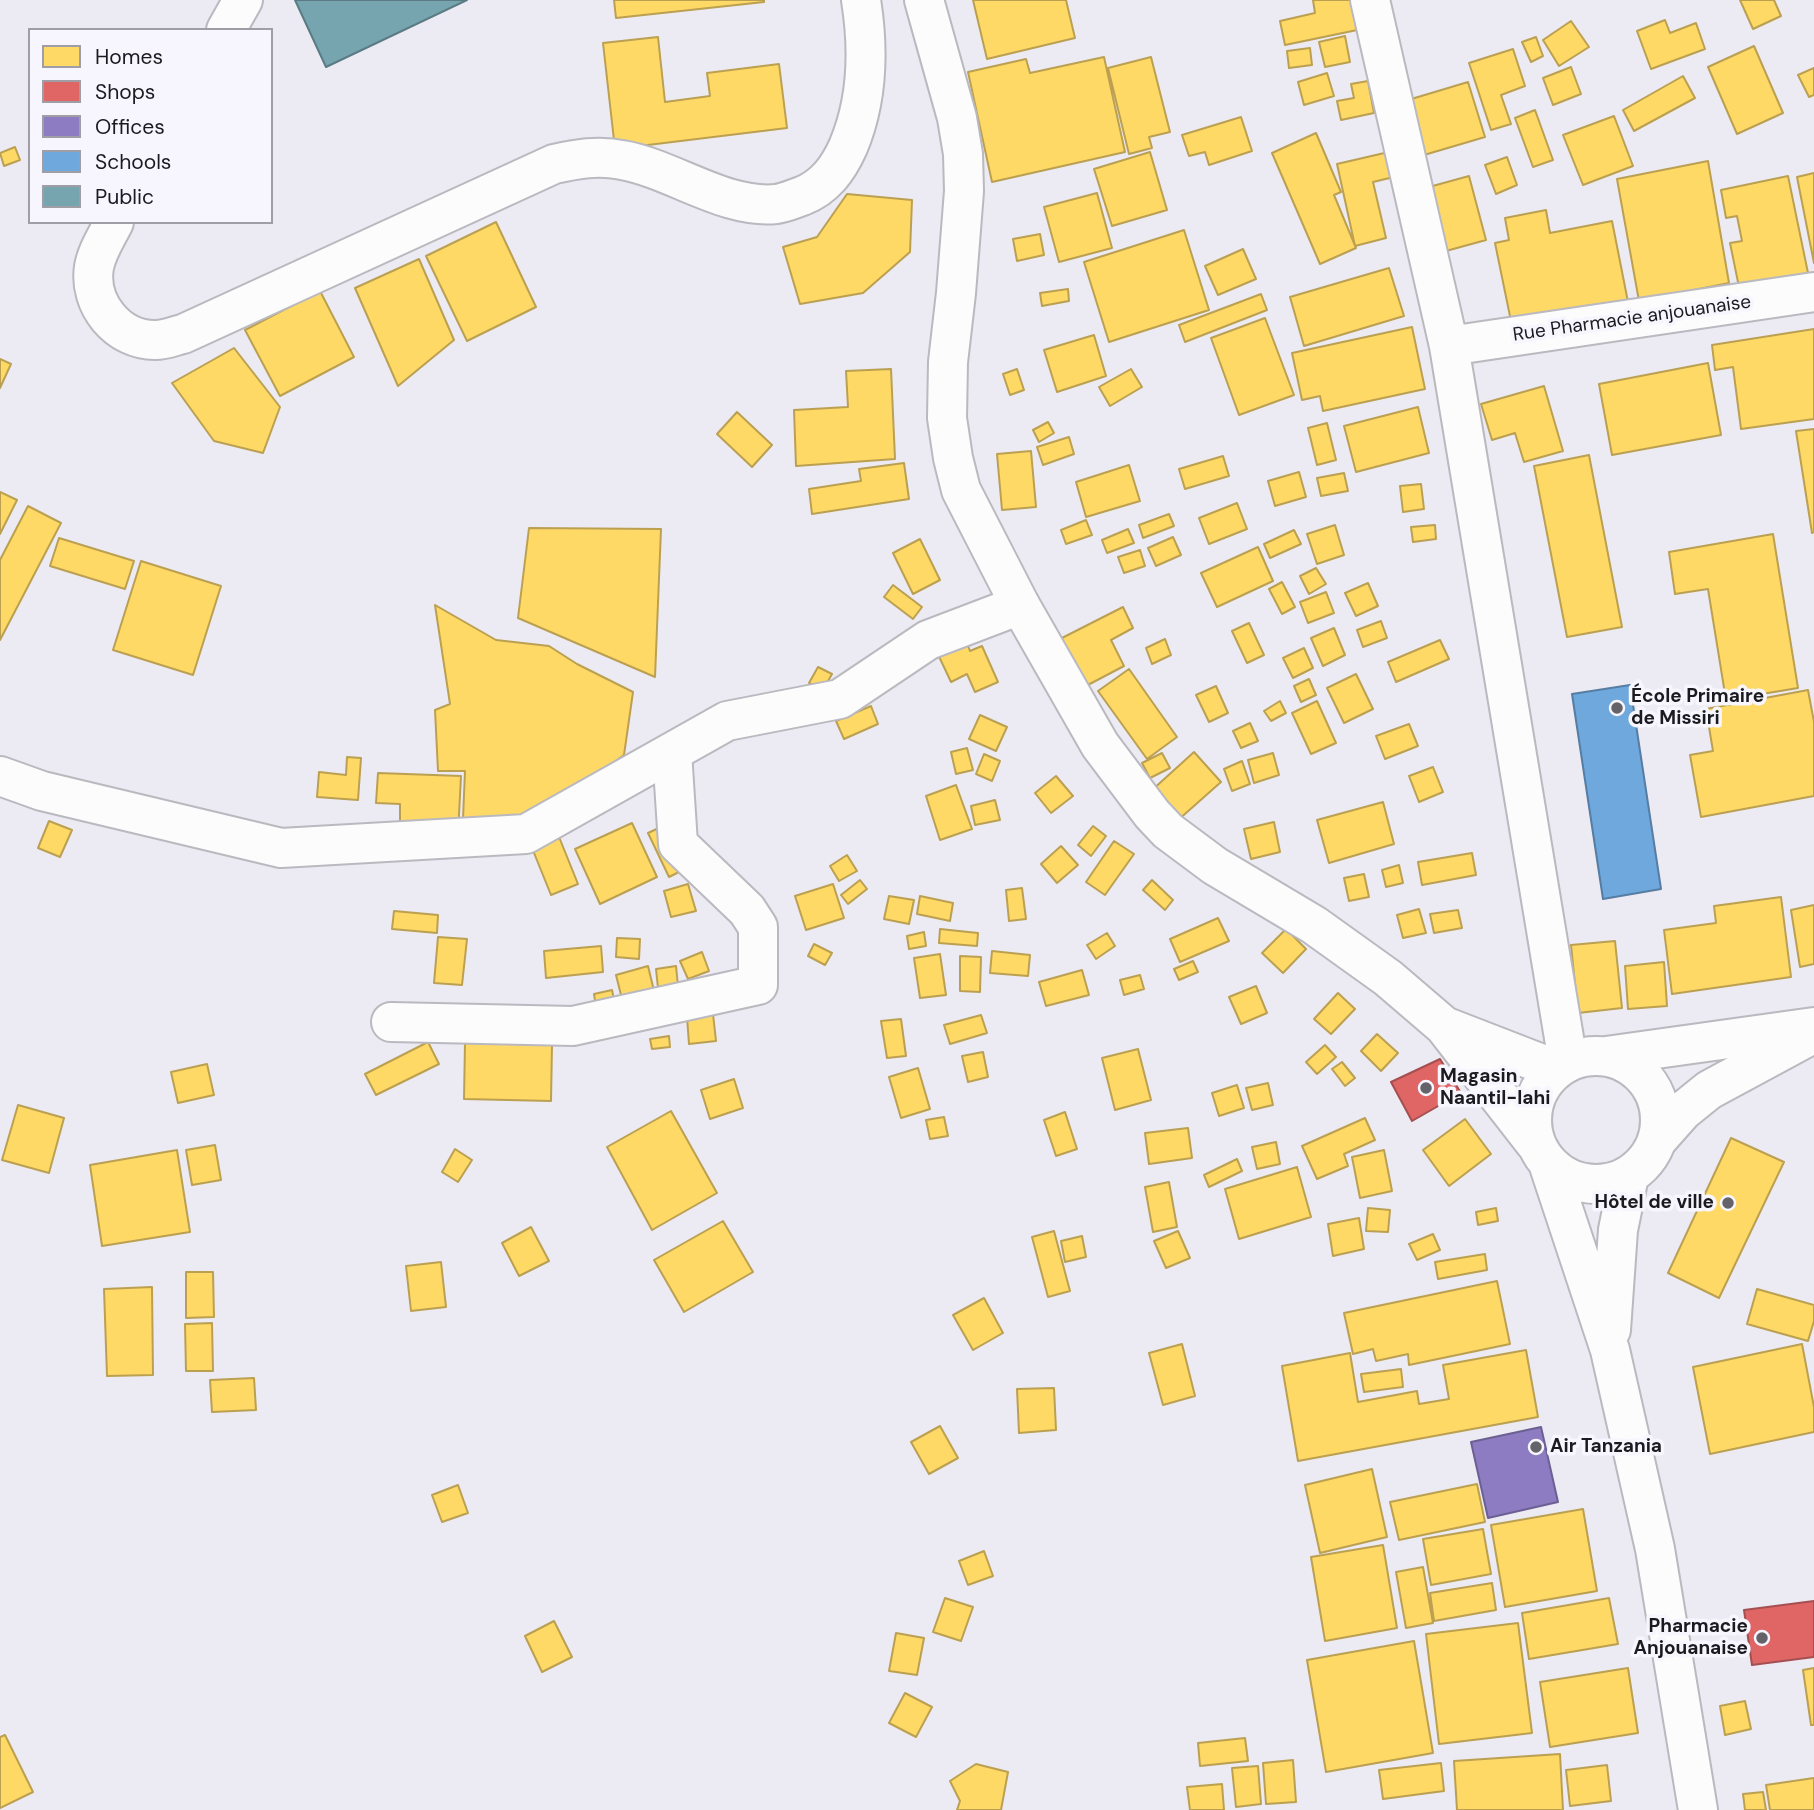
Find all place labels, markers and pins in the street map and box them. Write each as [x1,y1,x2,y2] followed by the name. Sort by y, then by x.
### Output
[1631,686,1764,730] place label: École Primaire de Missiri
[1609,700,1625,716] marker: École Primaire de Missiri
[1440,1066,1550,1110] place label: Magasin Naantil-lahi
[1418,1080,1434,1096] marker: Magasin Naantil-lahi
[1594,1192,1714,1214] place label: Hôtel de ville
[1720,1195,1736,1211] marker: Hôtel de ville
[1550,1436,1662,1458] place label: Air Tanzania
[1528,1439,1544,1455] marker: Air Tanzania
[1634,1616,1748,1660] place label: Pharmacie Anjouanaise
[1754,1630,1770,1646] marker: Pharmacie Anjouanaise

